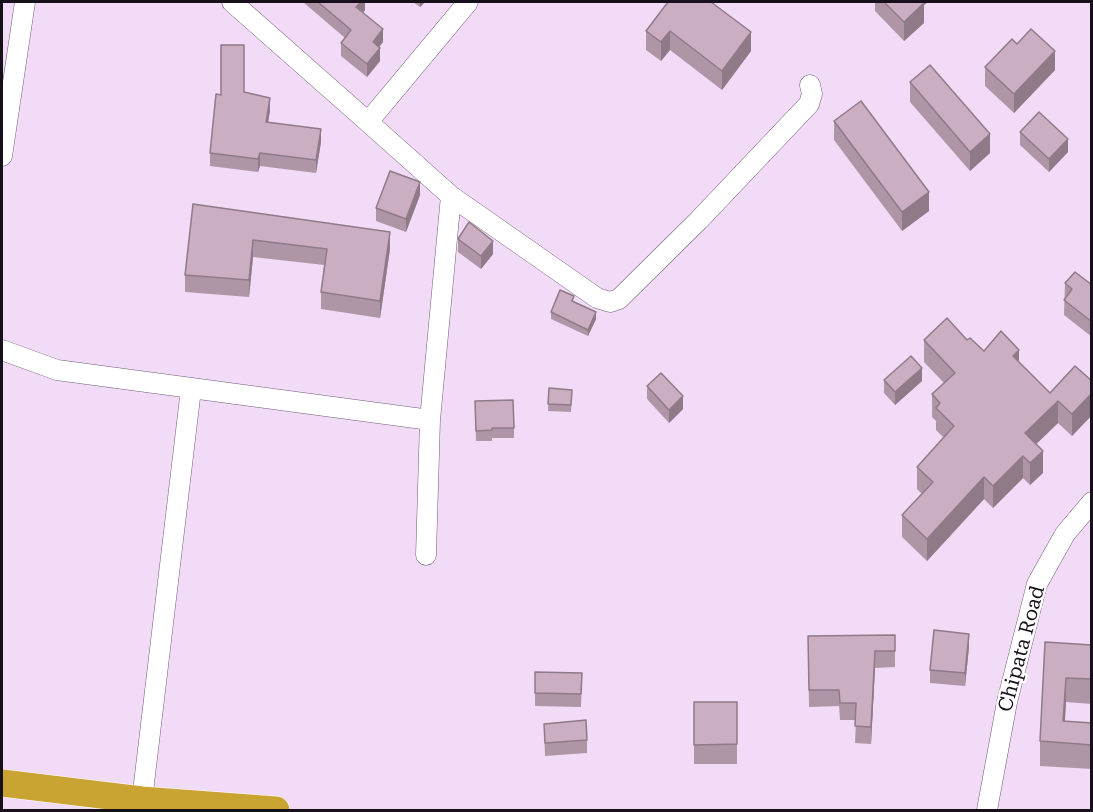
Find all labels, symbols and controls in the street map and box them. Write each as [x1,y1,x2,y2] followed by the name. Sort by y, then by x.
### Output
[994,583,1050,715] street label: Chipata Road

